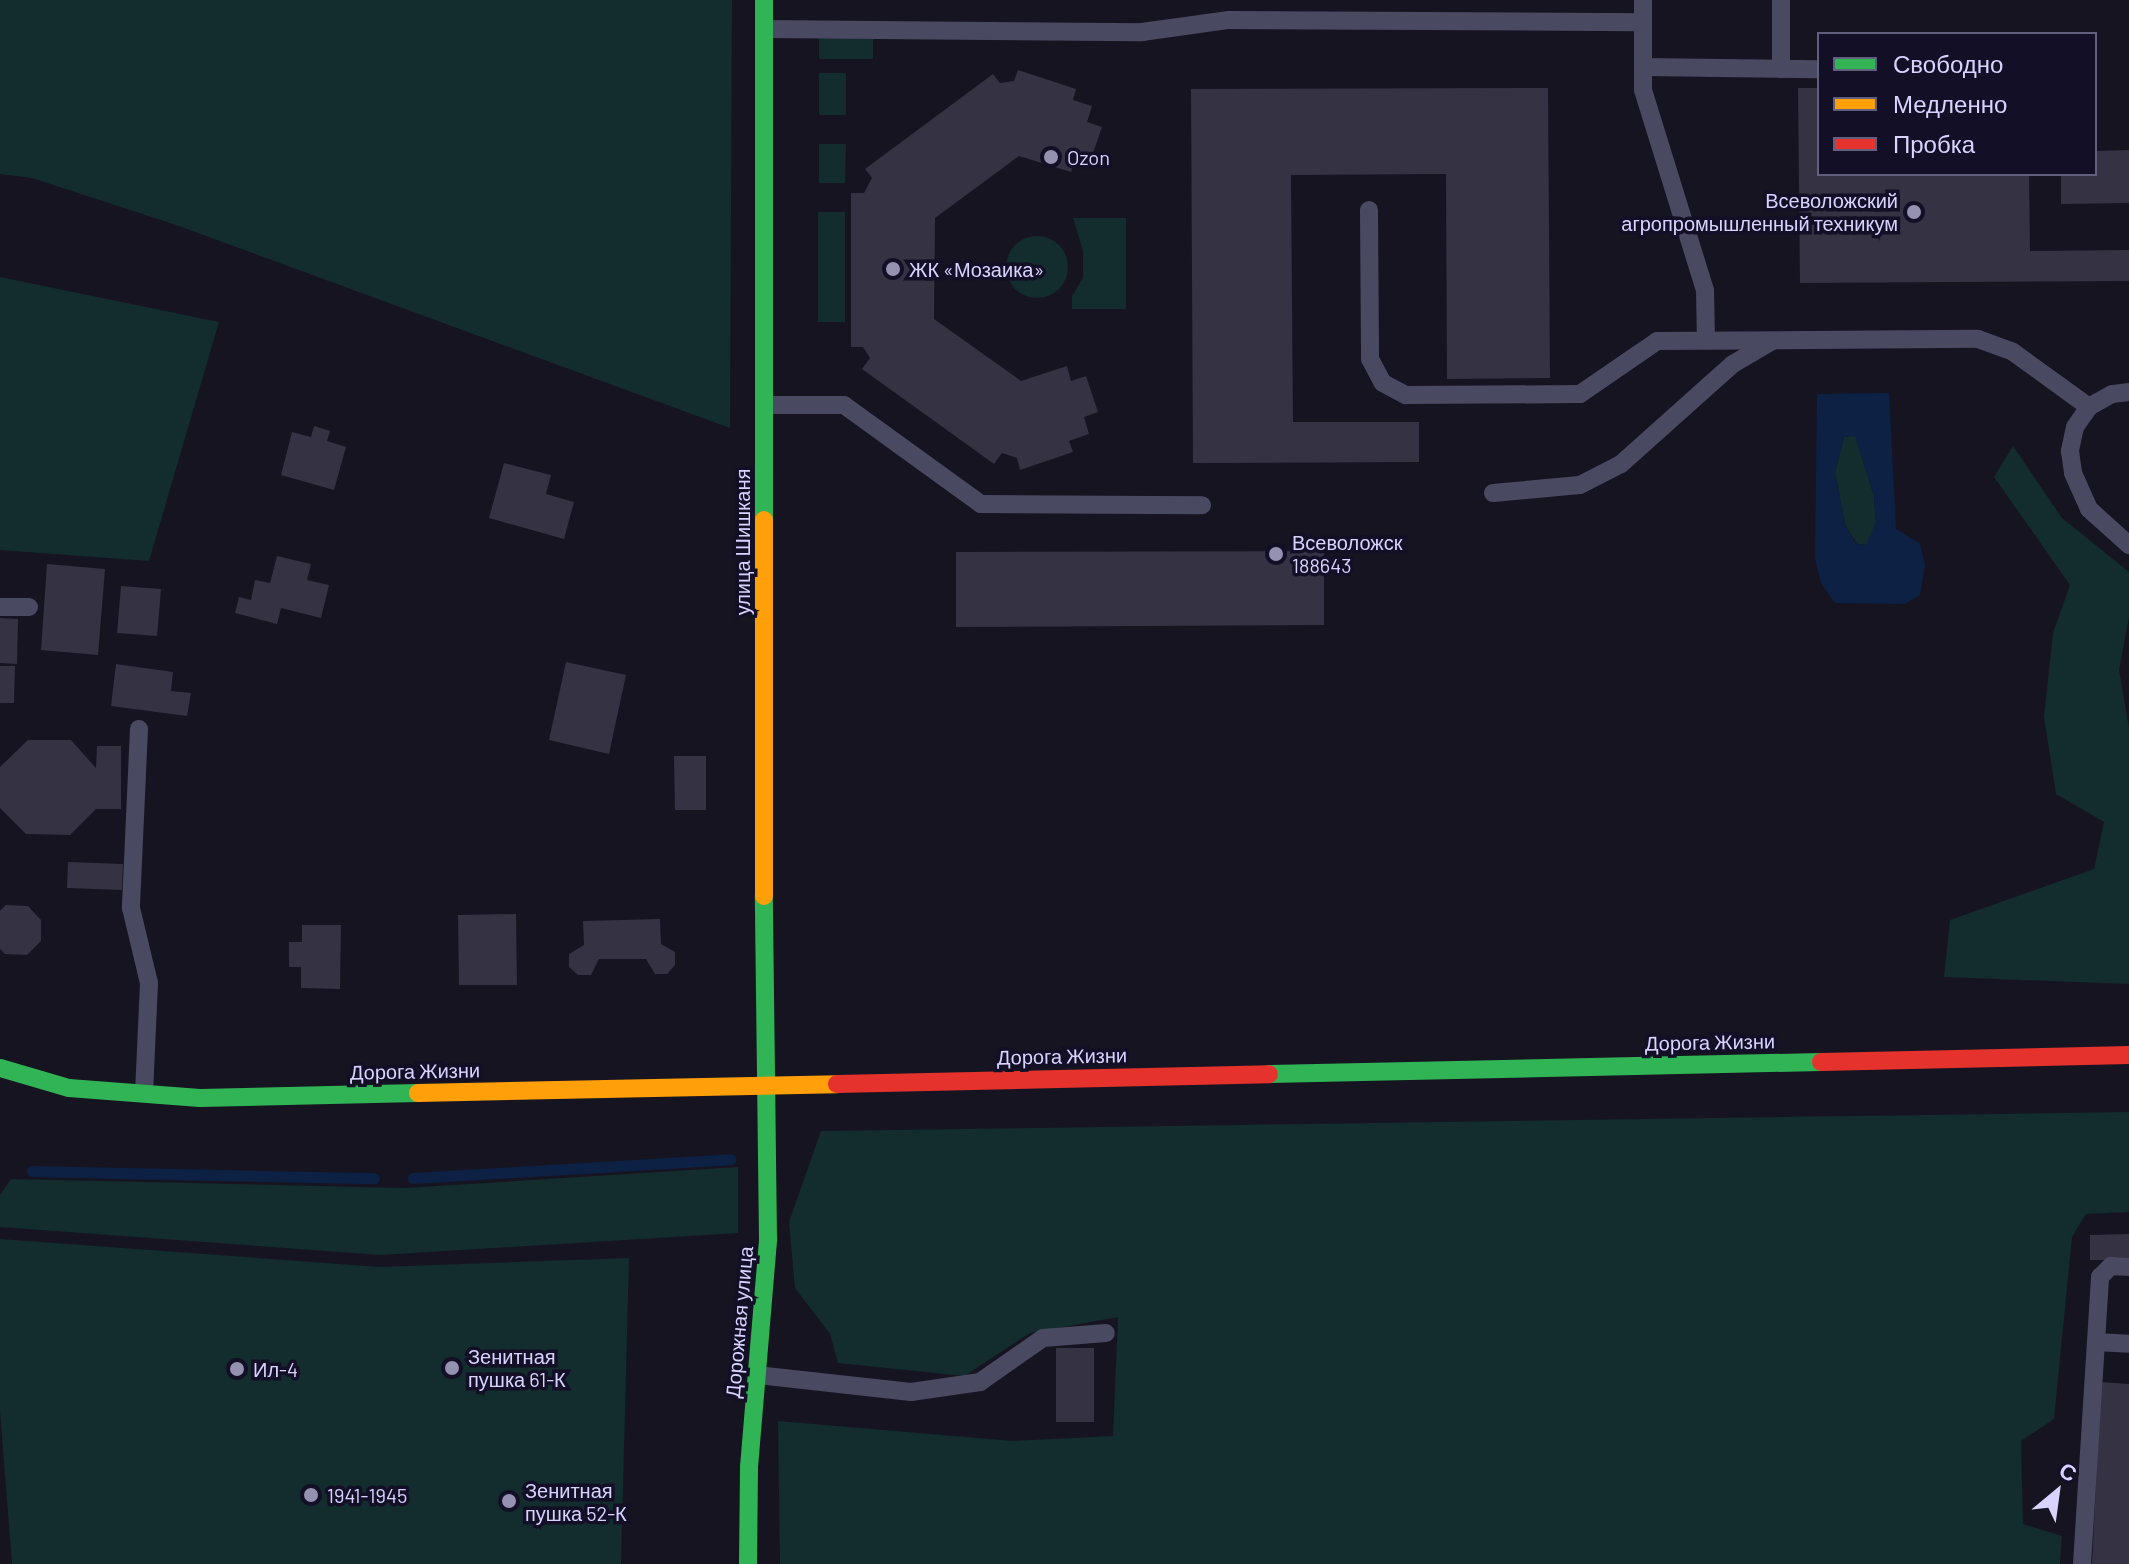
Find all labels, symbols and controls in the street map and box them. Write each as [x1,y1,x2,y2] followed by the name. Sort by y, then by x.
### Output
[1817,32,2097,176] legend
[1893,49,2003,78] text: Свободно
[1893,89,2007,118] text: Медленно
[1893,129,1975,158] text: Пробка
[1067,145,1110,169] place label: Ozon
[1042,148,1060,166] marker: Ozon
[1621,188,1898,235] place label: Всеволожский агропромышленный техникум
[1905,203,1923,221] marker: Всеволожский агропромышленный техникум
[909,257,1044,281] place label: ЖК «Мозаика»
[884,260,902,278] marker: ЖК «Мозаика»
[730,469,754,615] street label: улица Шишканя
[1292,530,1402,577] place label: Всеволожск 188643
[1267,545,1285,563] marker: Всеволожск 188643
[1645,1029,1775,1055] street label: Дорога Жизни
[997,1043,1127,1069] street label: Дорога Жизни
[350,1058,480,1084] street label: Дорога Жизни
[720,1245,758,1399] street label: Дорожная улица
[468,1344,566,1391] place label: Зенитная пушка 61-К
[253,1357,298,1381] place label: Ил-4
[443,1359,461,1377] marker: Зенитная пушка 61-К
[228,1360,246,1378] marker: Ил-4
[2017,1452,2097,1532] north arrow
[2055,1456,2082,1486] text: С
[525,1478,627,1525] place label: Зенитная пушка 52-К
[327,1483,407,1507] place label: 1941-1945
[302,1486,320,1504] marker: 1941-1945
[500,1492,518,1510] marker: Зенитная пушка 52-К

